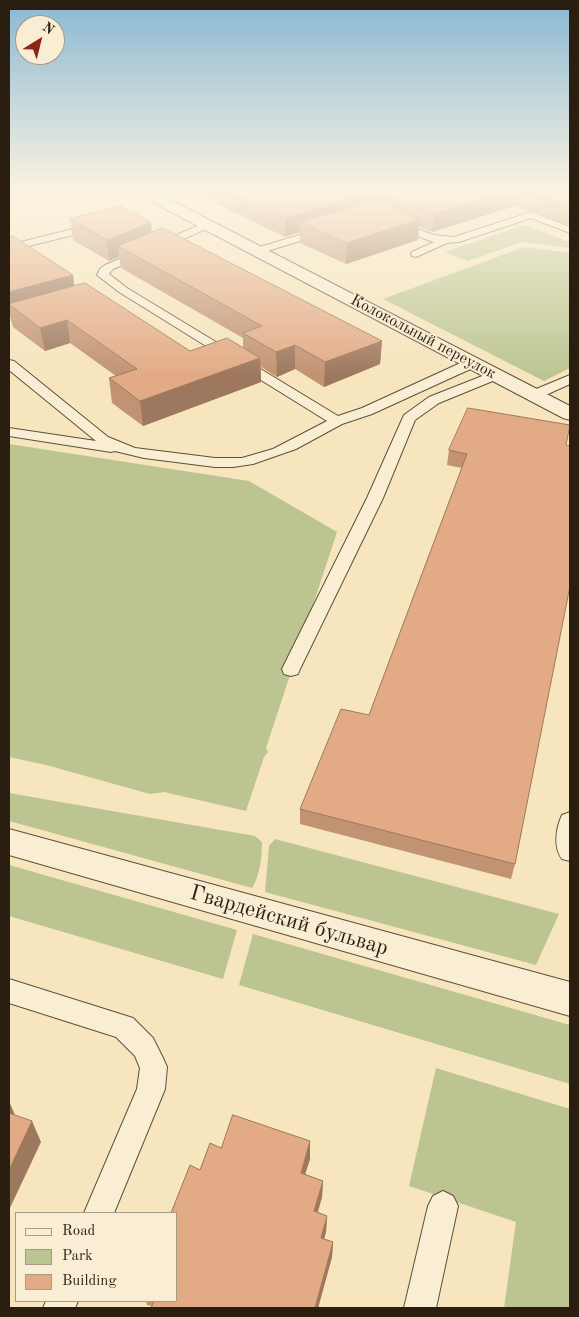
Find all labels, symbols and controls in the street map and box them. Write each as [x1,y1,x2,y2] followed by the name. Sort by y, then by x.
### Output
[15,15,65,65] north arrow
[40,20,57,37] text: N
[347,290,499,384] street label: Колокольный переулок
[187,880,391,962] street label: Гвардейский бульвар
[15,1212,178,1302] legend
[62,1224,95,1239] text: Road
[62,1249,93,1264] text: Park
[62,1274,117,1289] text: Building

